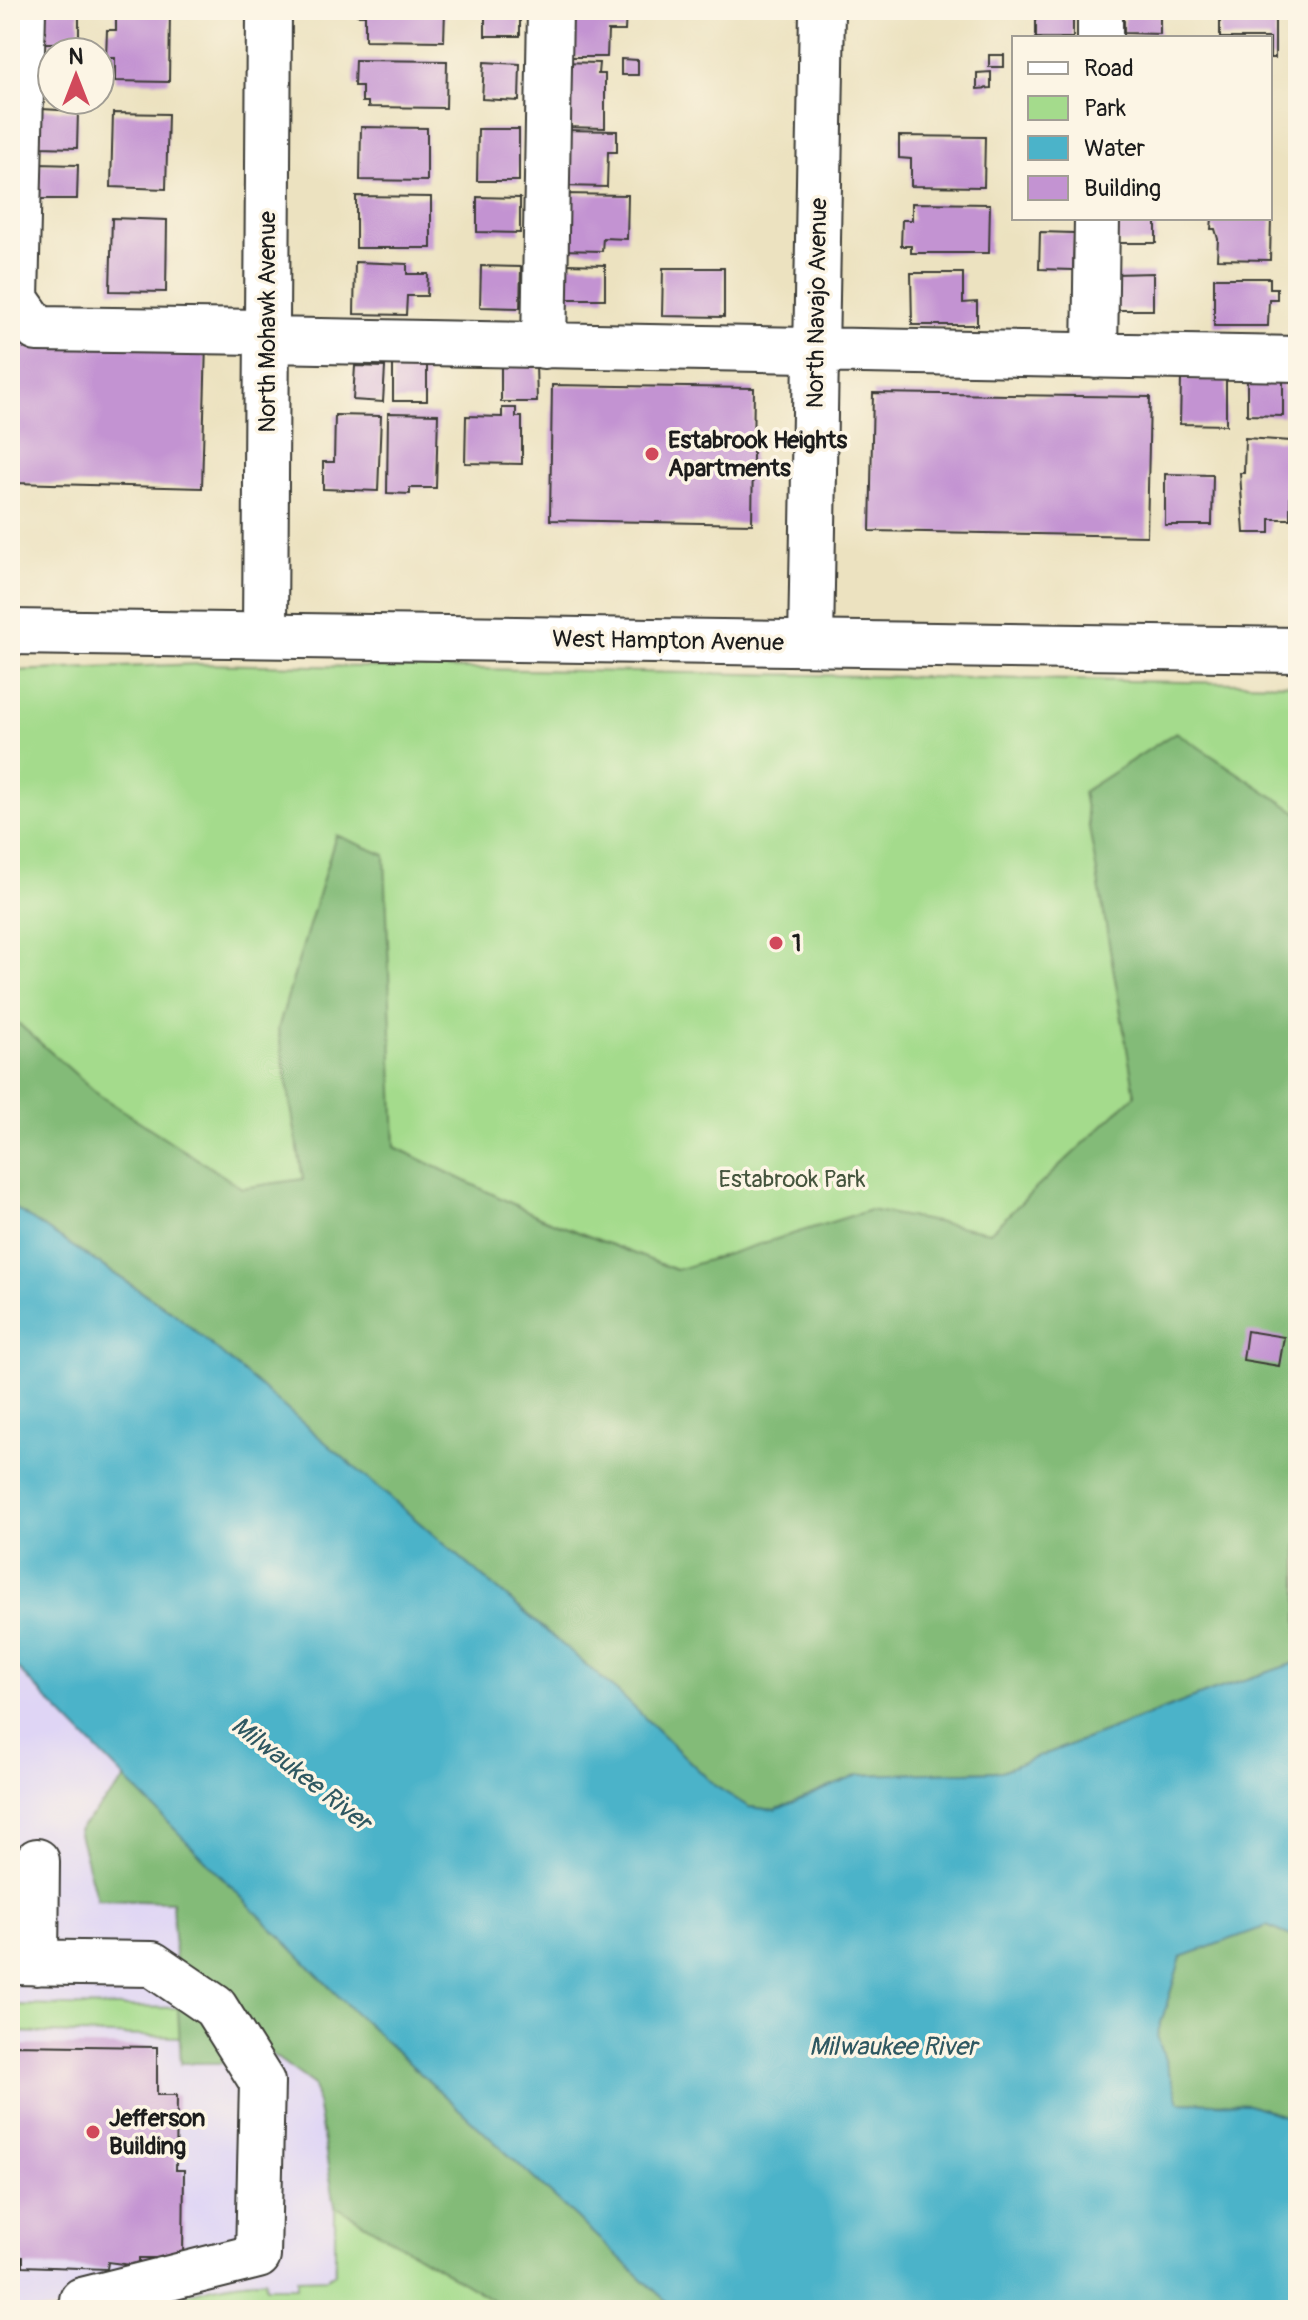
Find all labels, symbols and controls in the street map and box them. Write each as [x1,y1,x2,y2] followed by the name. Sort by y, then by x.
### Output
[36,36,116,116] north arrow
[1012,36,1272,220] legend
[69,43,84,71] text: N
[1084,54,1134,83] text: Road
[1084,94,1126,123] text: Park
[1084,134,1145,163] text: Water
[1084,174,1161,203] text: Building
[801,197,833,409] street label: North Navajo Avenue
[253,211,282,433] street label: North Mohawk Avenue
[668,426,847,483] place label: Estabrook Heights Apartments
[643,445,661,463] marker: Estabrook Heights Apartments
[552,624,784,658] street label: West Hampton Avenue
[792,929,801,958] place label: 1
[767,934,785,952] marker: 1
[719,1165,865,1194] park label: Estabrook Park
[225,1710,380,1841] water label: Milwaukee River
[809,2031,981,2063] water label: Milwaukee River
[109,2104,205,2161] place label: Jefferson Building
[84,2123,102,2141] marker: Jefferson Building

